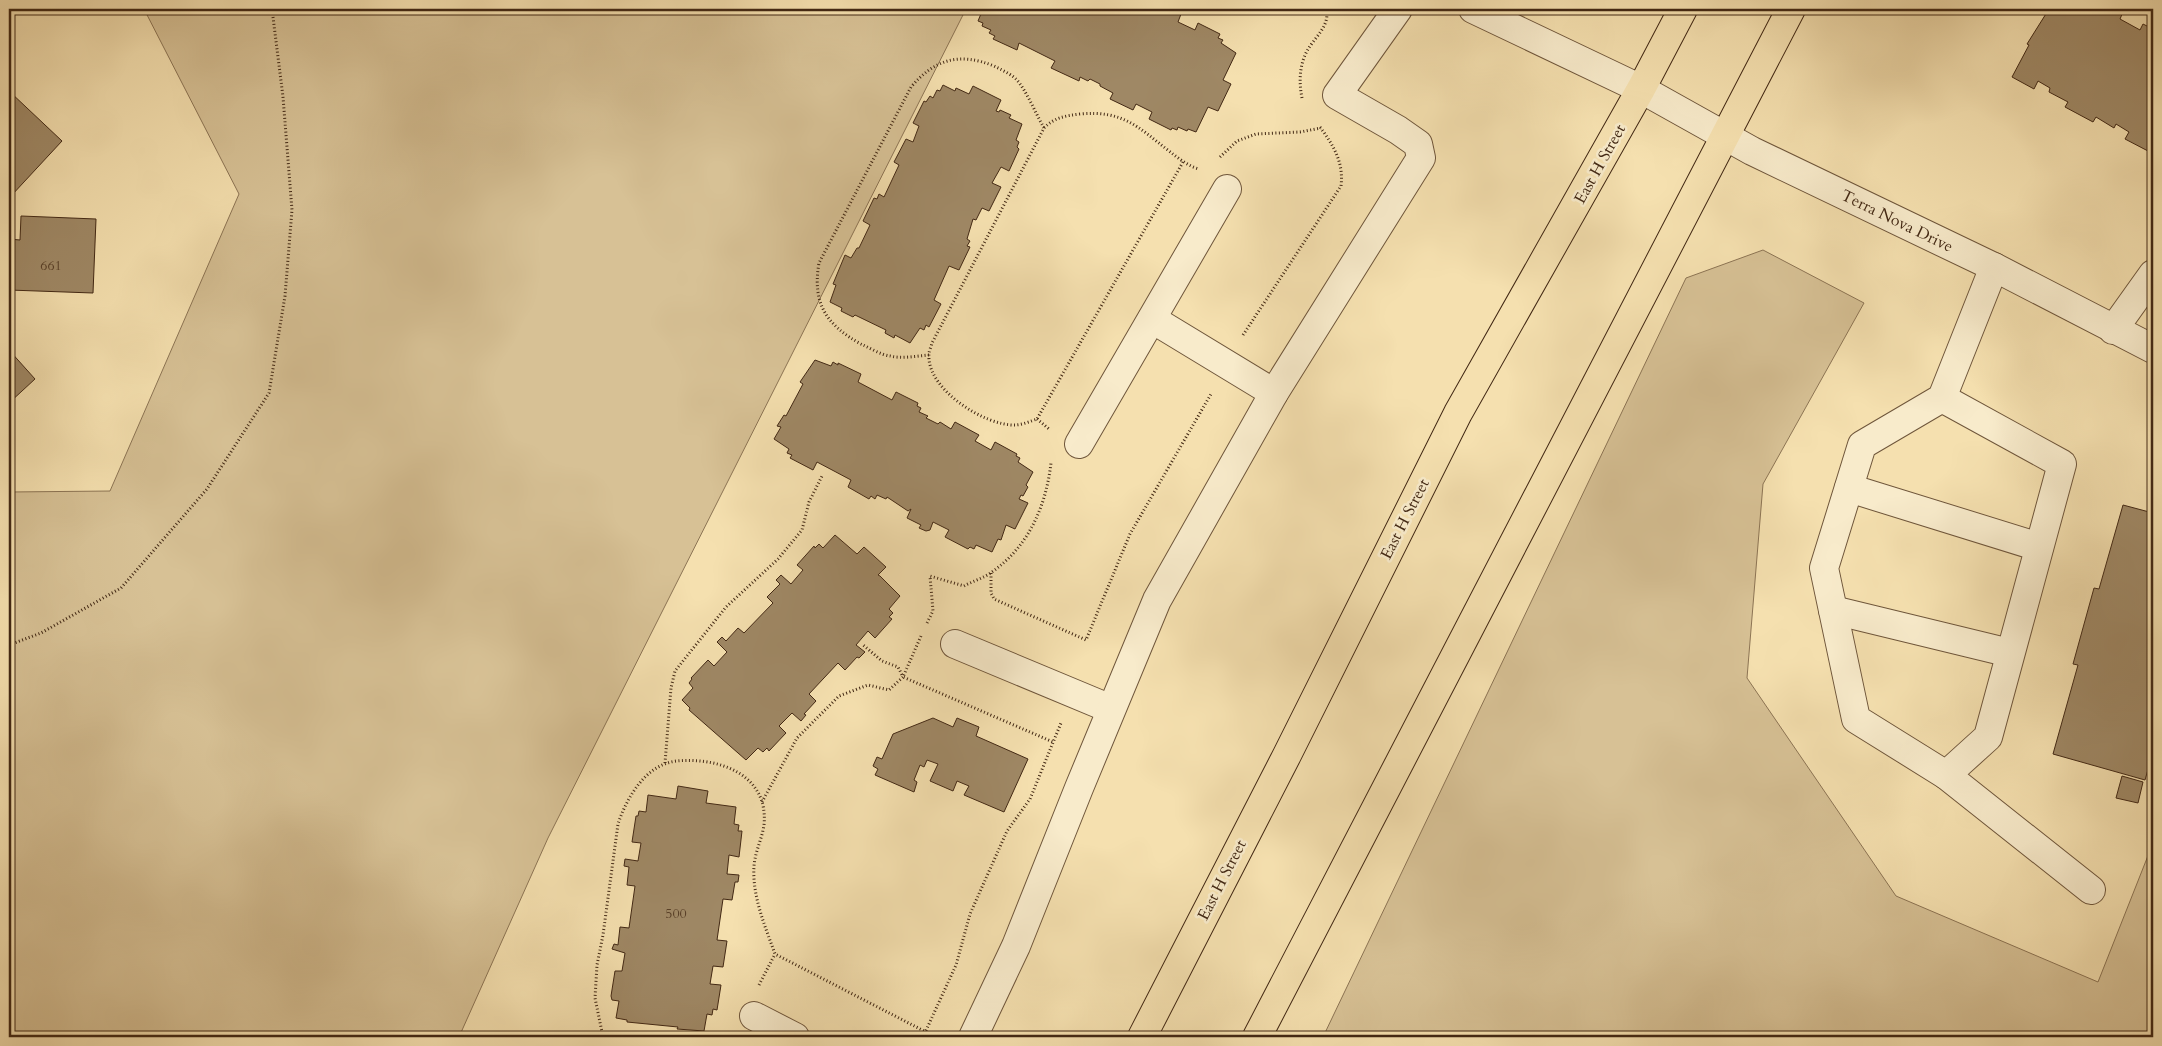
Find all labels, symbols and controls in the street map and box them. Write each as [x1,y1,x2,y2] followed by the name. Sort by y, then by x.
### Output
[1569,120,1631,208] street label: East H Street
[1837,184,1957,258] street label: Terra Nova Drive
[40,256,62,275] house number: 661
[1375,475,1435,563] street label: East H Street
[1192,836,1252,924] street label: East H Street
[665,904,687,923] house number: 500

